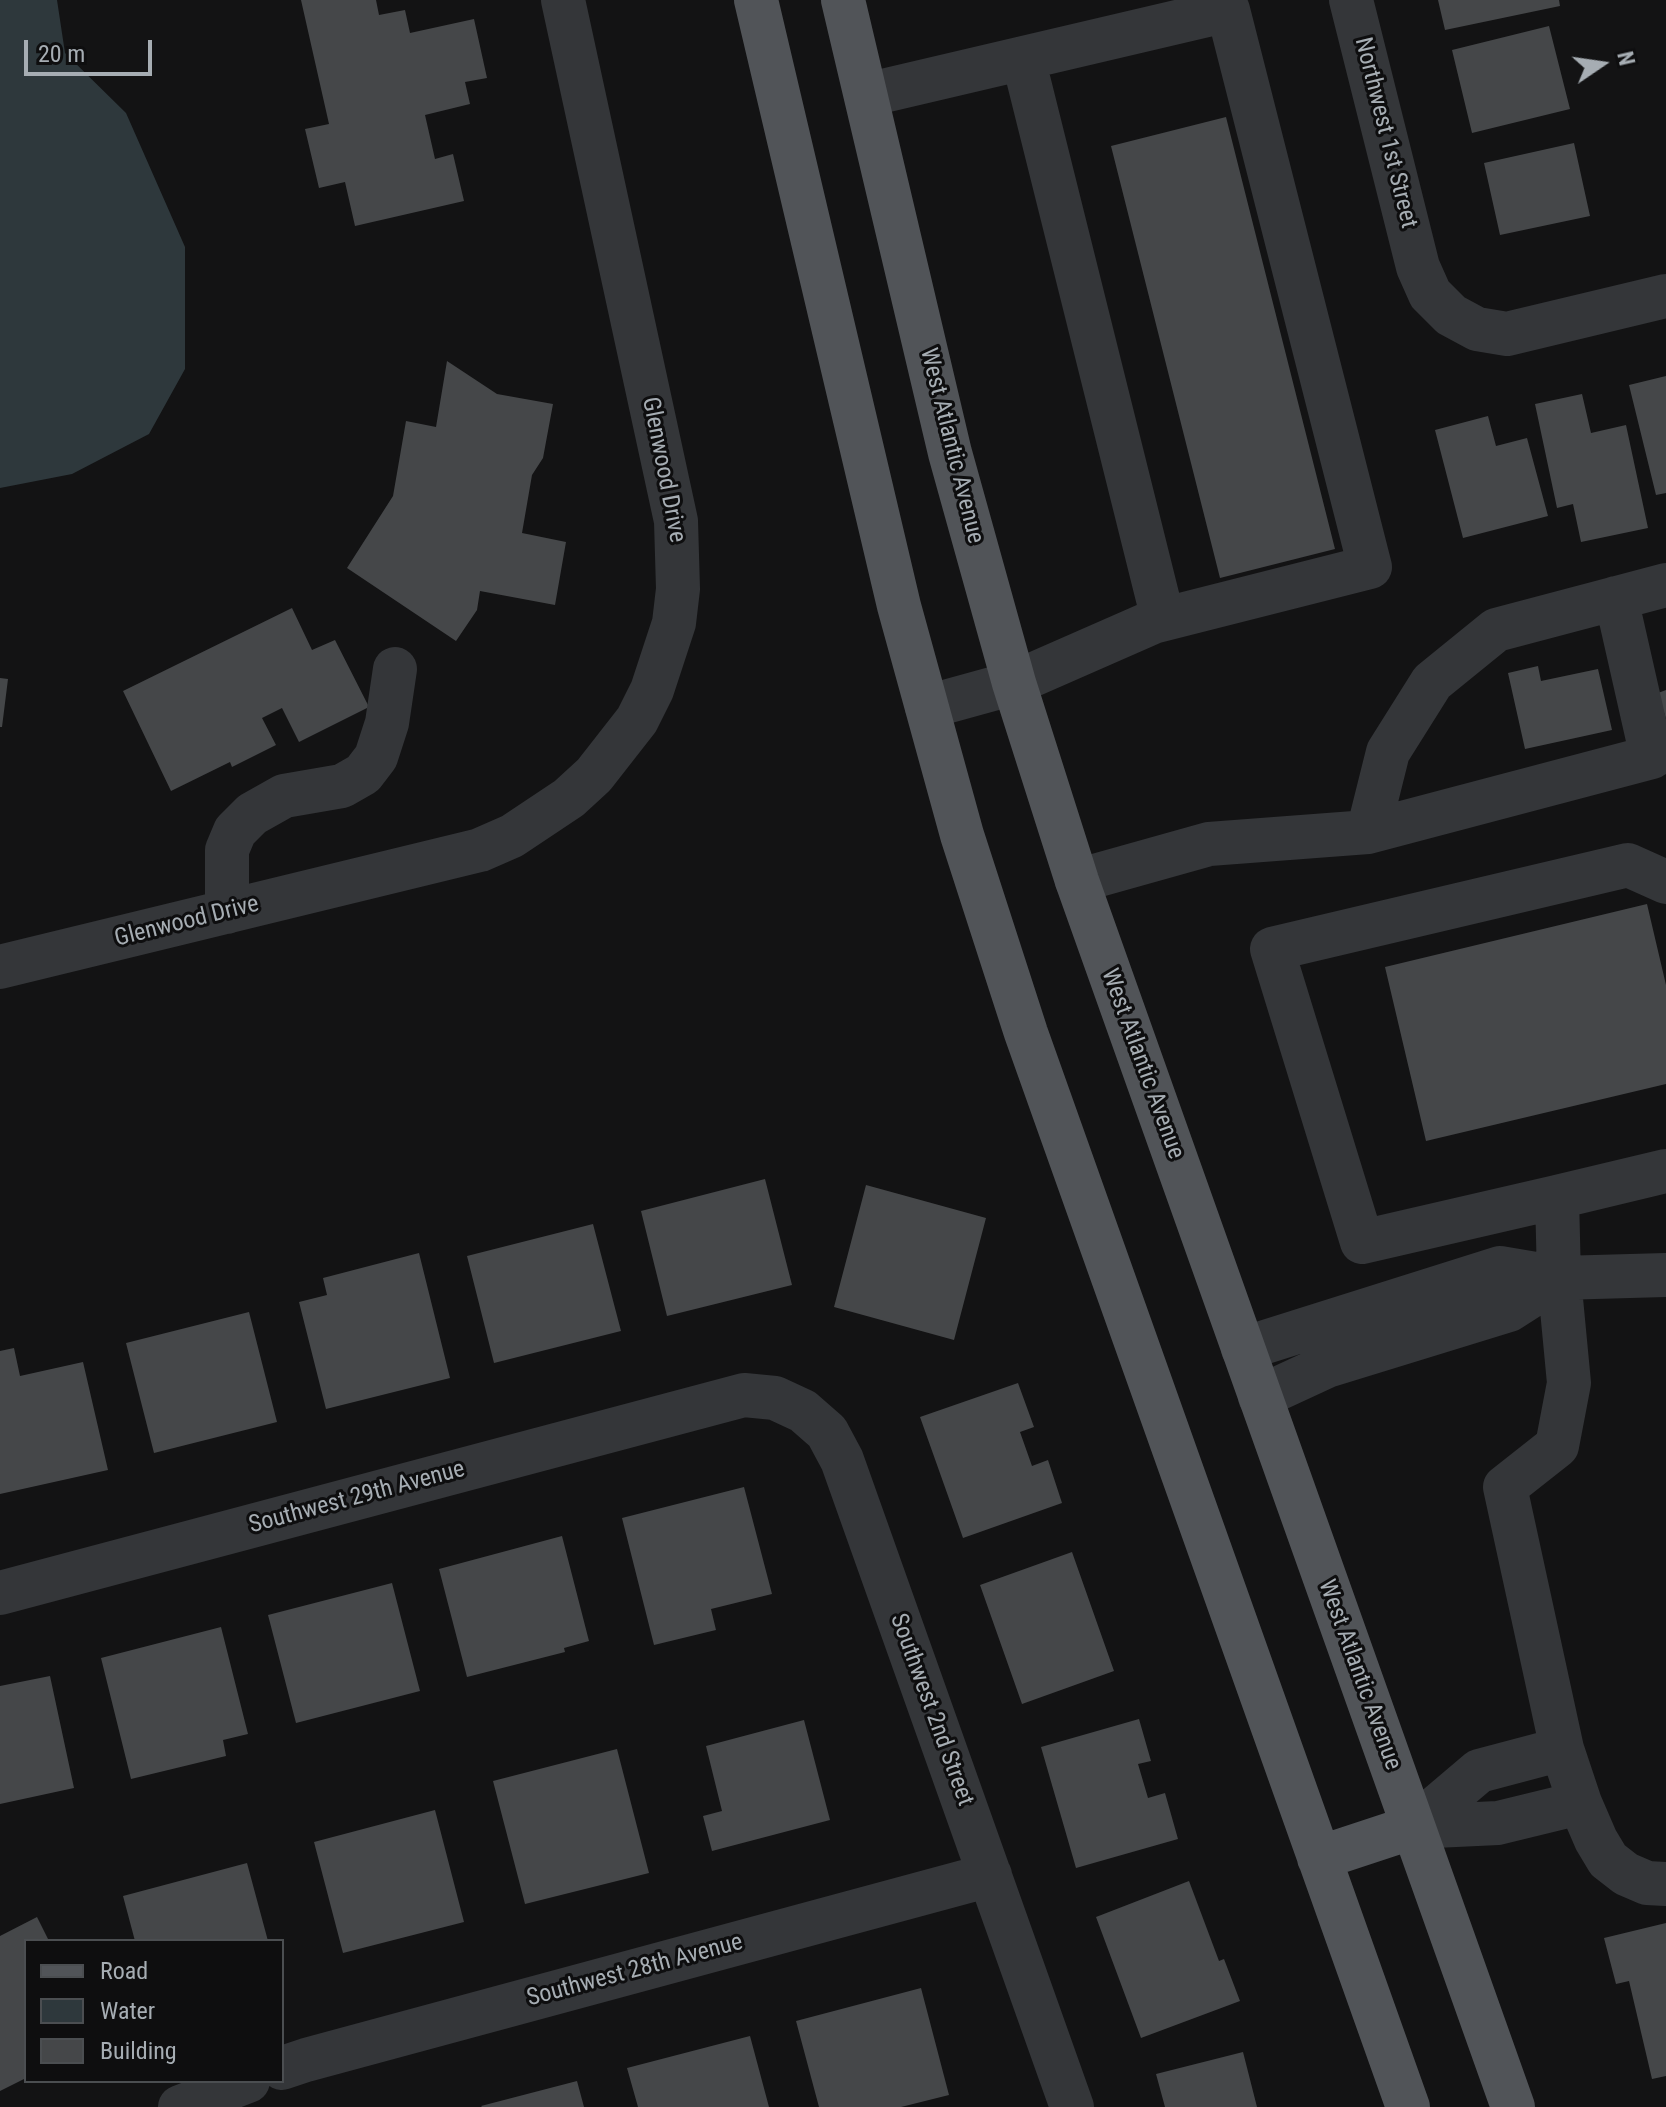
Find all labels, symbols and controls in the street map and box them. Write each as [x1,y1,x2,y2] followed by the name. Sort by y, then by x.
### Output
[28,24,156,74] scale bar
[1562,24,1642,104] north arrow
[1347,35,1423,231] street label: Northwest 1st Street
[38,40,85,68] text: 20 m
[1612,49,1640,68] text: N
[913,345,989,547] street label: West Atlantic Avenue
[635,395,691,545] street label: Glenwood Drive
[112,890,262,954] street label: Glenwood Drive
[1094,965,1190,1163] street label: West Atlantic Avenue
[246,1455,468,1541] street label: Southwest 29th Avenue
[1311,1576,1407,1774] street label: West Atlantic Avenue
[883,1610,979,1810] street label: Southwest 2nd Street
[524,1928,746,2014] street label: Southwest 28th Avenue
[24,1939,284,2083] legend
[100,1957,148,1985] text: Road
[100,1997,155,2025] text: Water
[100,2037,177,2065] text: Building

